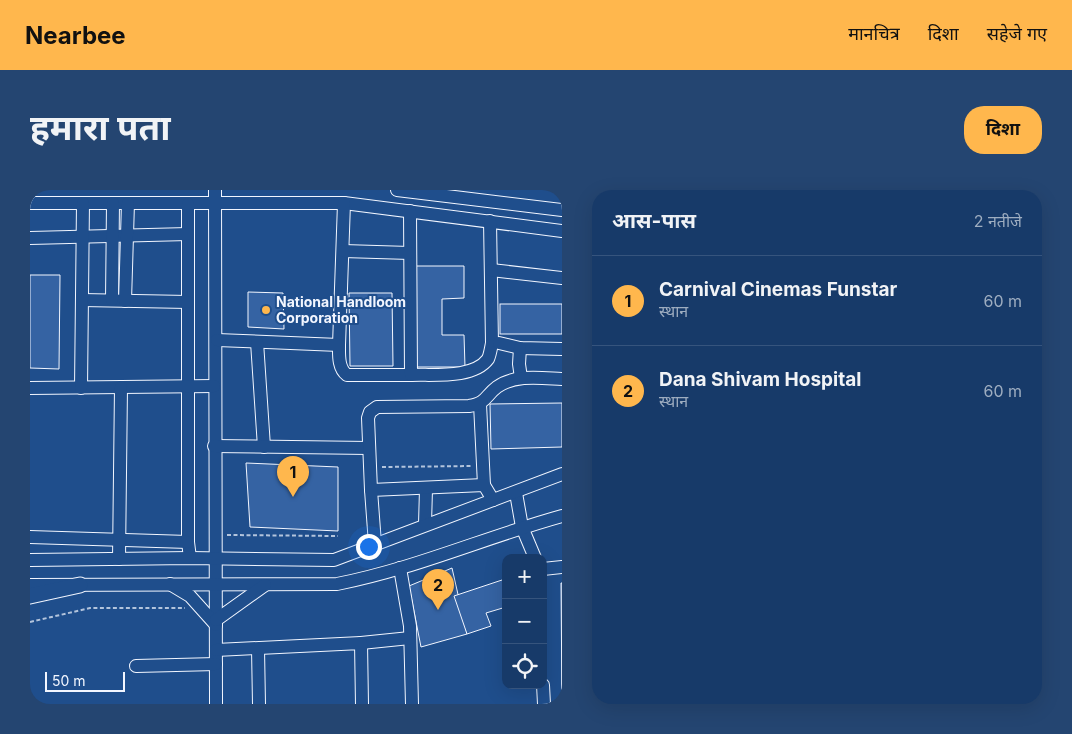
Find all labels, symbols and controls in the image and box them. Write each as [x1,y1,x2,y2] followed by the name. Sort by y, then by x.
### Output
[25,21,126,50] text: Nearbee
[848,23,900,44] text: मानचित्र
[928,23,959,44] text: दिशा
[987,23,1047,44] text: सहेजे गए
[30,106,170,148] text: हमारा पता
[964,106,1042,154] button: दिशा
[612,208,696,233] text: आस-पास
[974,211,1022,231] text: 2 नतीजे
[659,278,897,301] text: Carnival Cinemas Funstar
[625,291,631,311] text: 1
[983,291,1022,311] text: 60 m
[276,293,406,326] place label: National Handloom Corporation
[659,301,688,321] text: स्थान
[260,304,272,316] marker: National Handloom Corporation
[659,368,861,391] text: Dana Shivam Hospital
[623,381,633,401] text: 2
[983,381,1022,401] text: 60 m
[659,391,688,411] text: स्थान
[277,456,309,497] pin: 1
[356,534,382,560] your location
[502,554,547,689] map controls
[502,554,547,599] button: +
[422,569,454,610] pin: 2
[502,599,547,644] button: −
[502,644,547,689] button: locate
[45,669,125,692] scale bar
[52,672,86,689] text: 50 m

